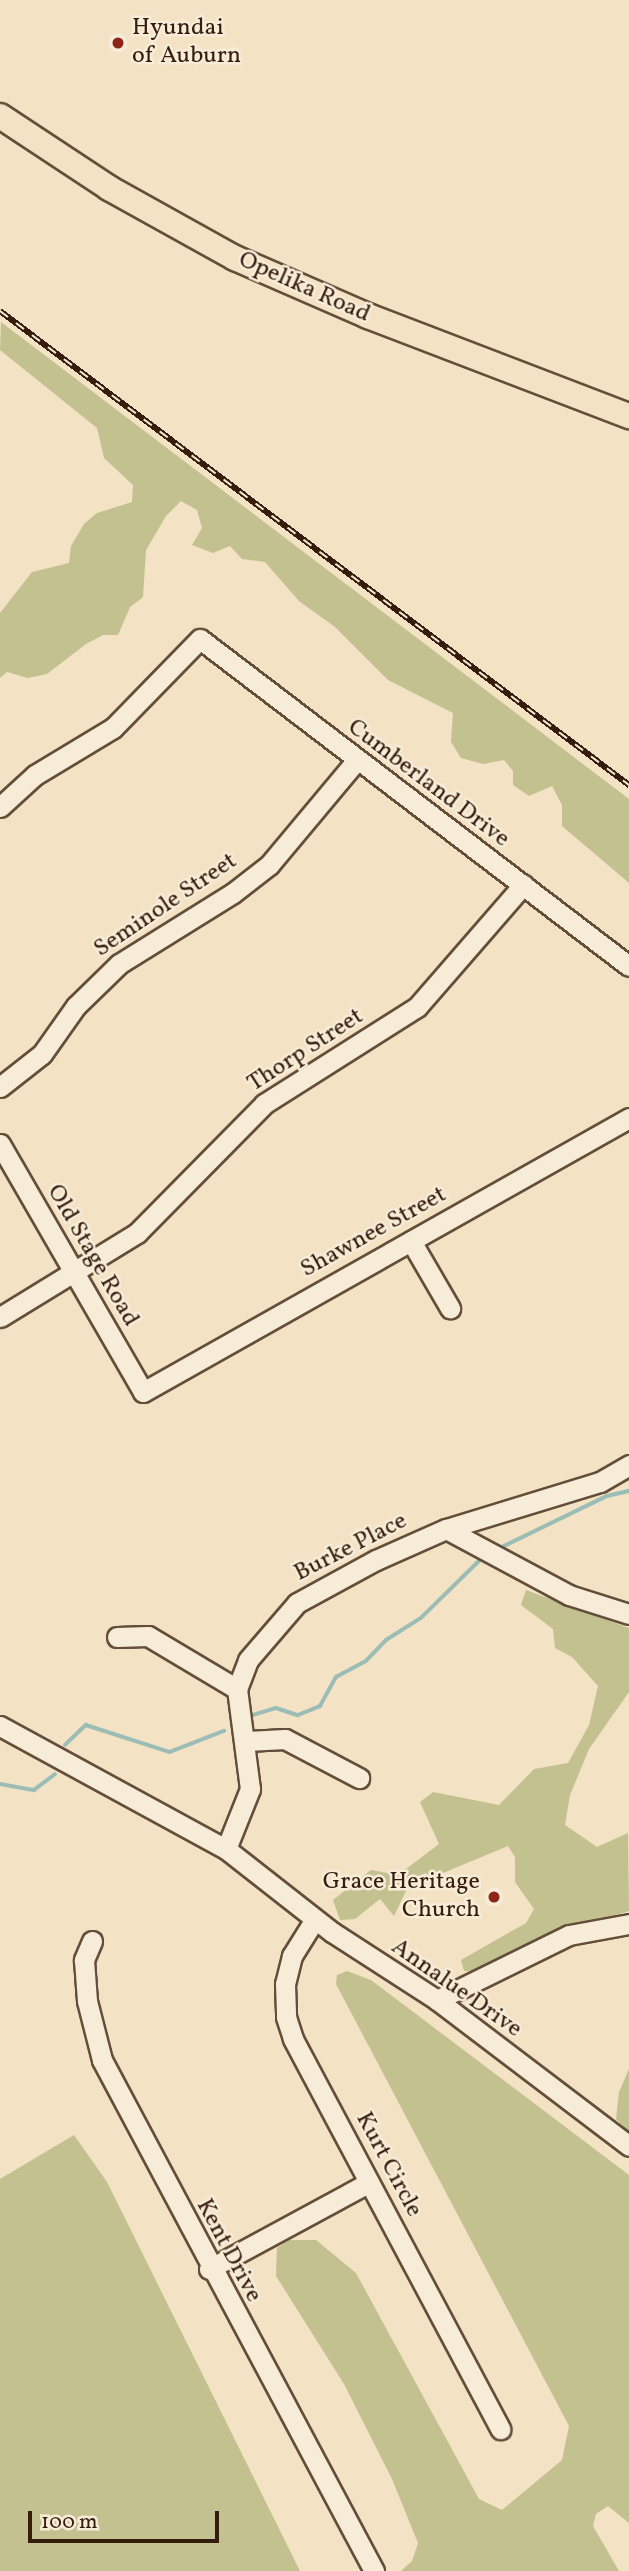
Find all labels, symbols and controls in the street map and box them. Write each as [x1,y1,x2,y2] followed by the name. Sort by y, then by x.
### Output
[132,15,239,71] place label: Hyundai of Auburn
[110,35,126,51] marker: Hyundai of Auburn
[234,246,374,330] street label: Opelika Road
[341,714,515,854] street label: Cumberland Drive
[89,848,243,964] street label: Seminole Street
[243,1003,369,1099] street label: Thorp Street
[40,1180,144,1332] street label: Old Stage Road
[296,1181,452,1285] street label: Shawnee Street
[290,1507,412,1589] street label: Burke Place
[323,1869,480,1925] place label: Grace Heritage Church
[486,1889,502,1905] marker: Grace Heritage Church
[385,1933,527,2045] street label: Annalue Drive
[348,2108,428,2222] street label: Kurt Circle
[189,2194,267,2308] street label: Kent Drive
[32,2498,222,2542] scale bar
[41,2508,98,2537] text: 100 m

